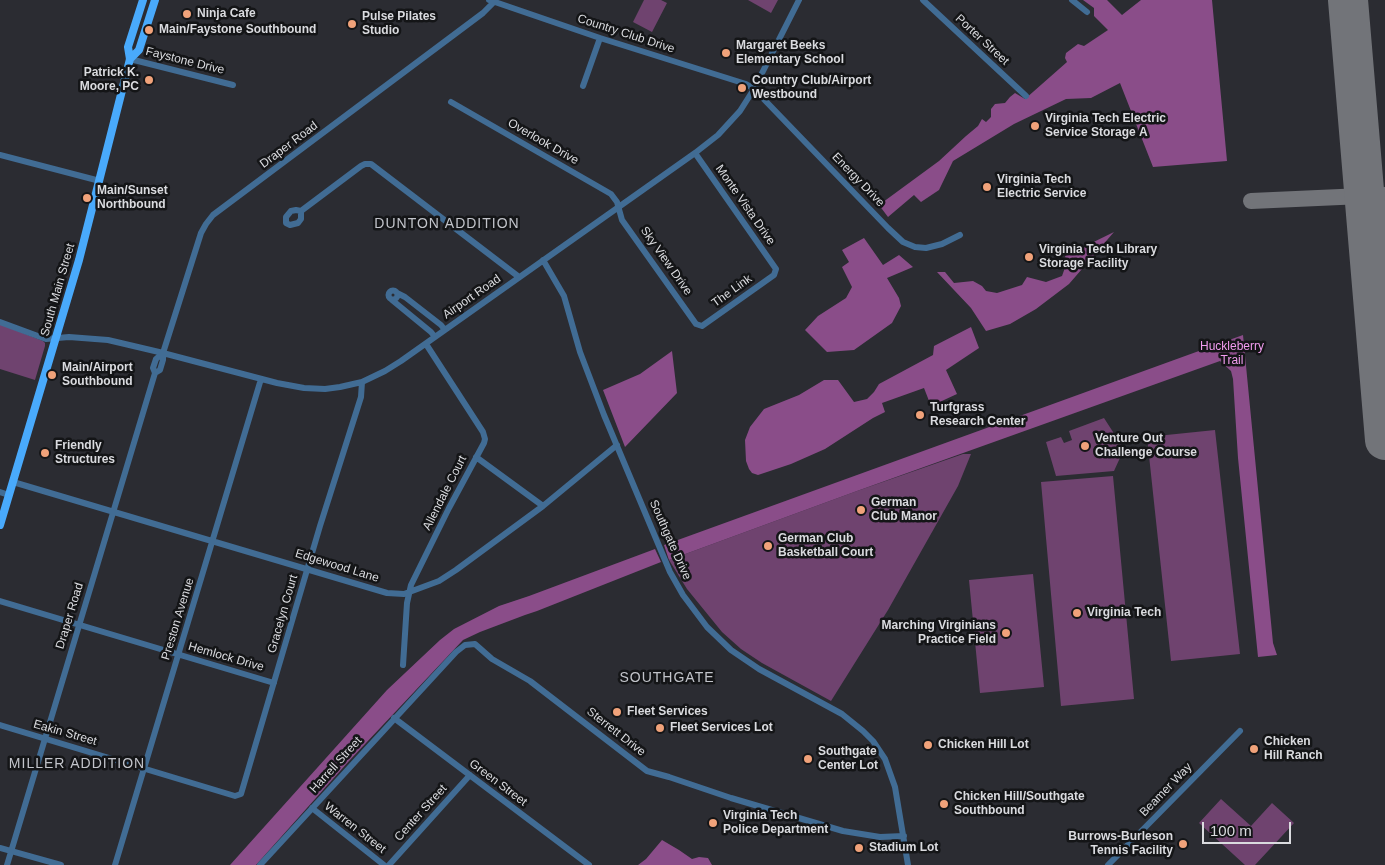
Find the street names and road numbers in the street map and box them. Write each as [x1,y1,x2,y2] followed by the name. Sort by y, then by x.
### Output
[576,11,676,57] street label: Country Club Drive
[952,12,1012,68] street label: Porter Street
[144,44,226,78] street label: Faystone Drive
[505,116,581,168] street label: Overlook Drive
[257,119,321,171] street label: Draper Road
[829,150,887,210] street label: Energy Drive
[712,162,778,248] street label: Monte Vista Drive
[637,224,695,298] street label: Sky View Drive
[38,242,78,338] street label: South Main Street
[440,272,504,322] street label: Airport Road
[709,272,755,310] street label: The Link
[420,453,470,533] street label: Allendale Court
[646,498,694,582] street label: Southgate Drive
[293,546,381,586] street label: Edgewood Lane
[265,573,301,655] street label: Gracelyn Court
[159,576,197,662] street label: Preston Avenue
[53,581,87,651] street label: Draper Road
[187,639,265,675] street label: Hemlock Drive
[584,705,648,759] street label: Sterrett Drive
[32,717,98,749] street label: Eakin Street
[307,734,365,796] street label: Harrell Street
[466,757,530,809] street label: Green Street
[1137,760,1195,820] street label: Beamer Way
[392,782,450,844] street label: Center Street
[321,799,389,857] street label: Warren Street

